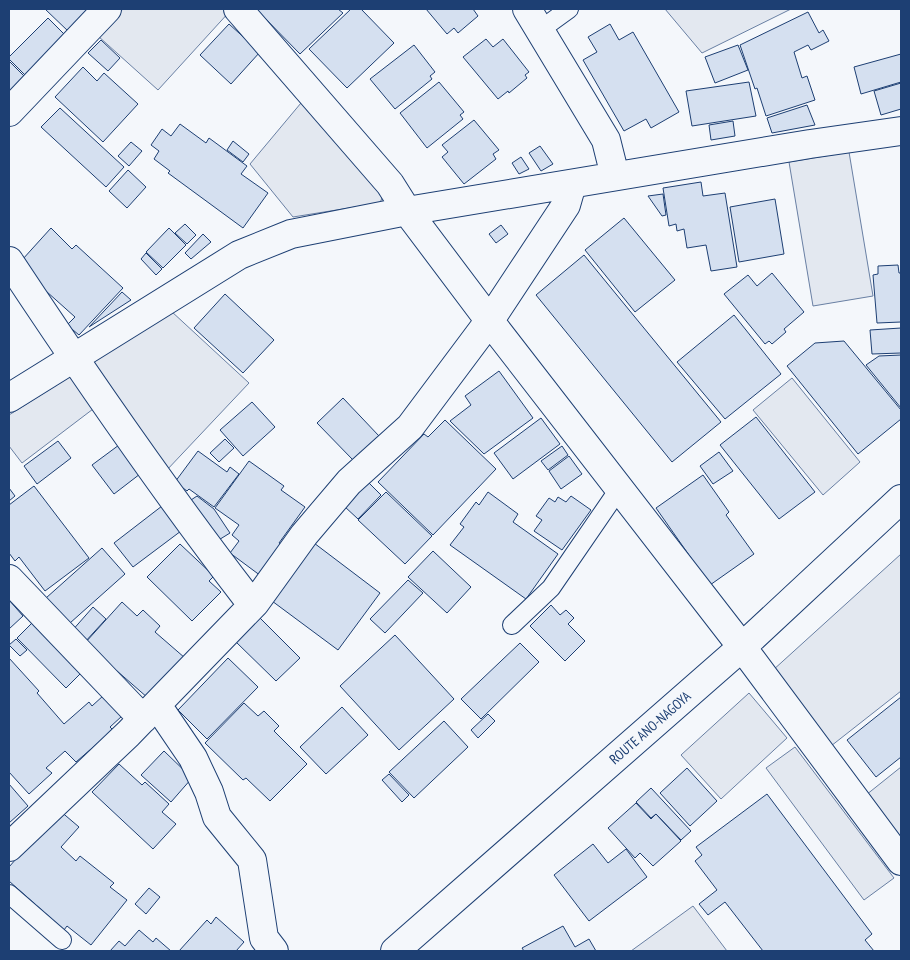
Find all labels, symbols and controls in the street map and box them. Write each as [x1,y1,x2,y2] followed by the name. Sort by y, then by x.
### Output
[606,687,695,768] street label: ROUTE ANO-NAGOYA

